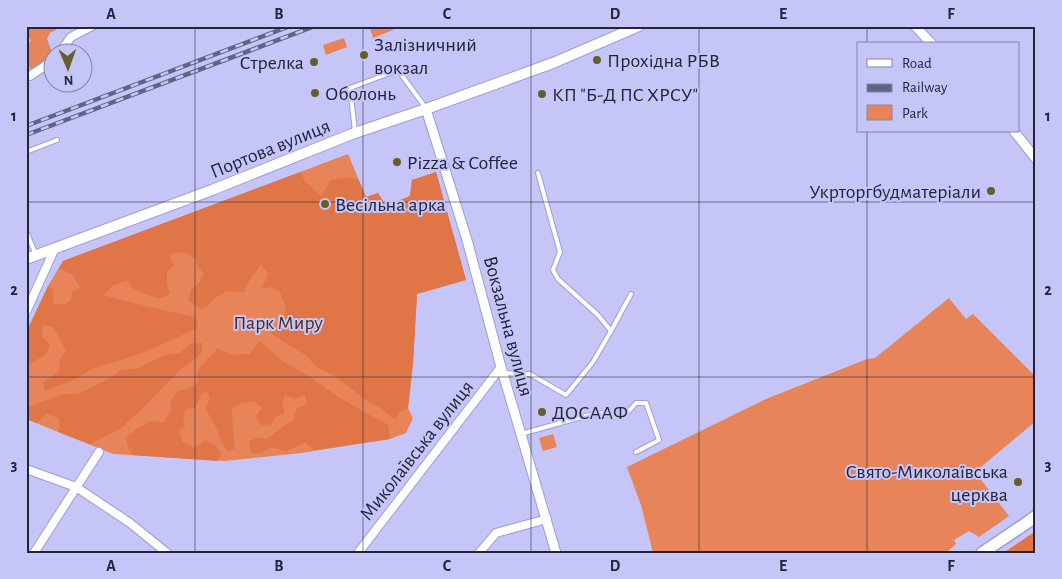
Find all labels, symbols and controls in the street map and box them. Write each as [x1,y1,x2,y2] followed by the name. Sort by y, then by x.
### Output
[106,6,116,22] text: A
[274,6,284,22] text: B
[443,6,452,22] text: C
[610,6,621,22] text: D
[779,6,787,22] text: E
[947,6,955,22] text: F
[374,35,477,78] place label: Залізничний вокзал
[42,42,92,92] north arrow
[857,42,1020,132] legend
[358,49,370,61] marker: Залізничний вокзал
[607,51,720,71] place label: Прохідна РБВ
[240,53,304,73] place label: Стрелка
[591,54,603,66] marker: Прохідна РБВ
[308,56,320,68] marker: Стрелка
[902,56,932,71] text: Road
[63,73,74,87] text: N
[902,80,948,95] text: Railway
[325,84,396,104] place label: Оболонь
[552,85,698,105] place label: КП "Б-Д ПС ХРСУ"
[309,87,321,99] marker: Оболонь
[536,88,548,100] marker: КП "Б-Д ПС ХРСУ"
[902,106,928,121] text: Park
[11,108,17,124] text: 1
[1045,108,1051,124] text: 1
[207,116,333,182] street label: Портова вулиця
[407,153,518,173] place label: Pizza & Coffee
[391,156,403,168] marker: Pizza & Coffee
[809,182,981,202] place label: Укрторгбудматеріали
[985,185,997,197] marker: Укрторгбудматеріали
[335,195,446,215] place label: Весільна арка
[319,198,331,210] marker: Весільна арка
[480,254,536,399] street label: Вокзальна вулиця
[10,282,18,298] text: 2
[1044,282,1052,298] text: 2
[233,313,323,333] park label: Парк Миру
[356,377,477,524] street label: Миколаївська вулиця
[552,403,628,423] place label: ДОСААФ
[536,406,548,418] marker: ДОСААФ
[11,457,18,473] text: 3
[1045,457,1052,473] text: 3
[846,462,1008,505] place label: Свято-Миколаївська церква
[1012,476,1024,488] marker: Свято-Миколаївська церква
[106,558,116,574] text: A
[274,558,284,574] text: B
[443,558,452,574] text: C
[610,558,621,574] text: D
[779,558,787,574] text: E
[947,558,955,574] text: F

